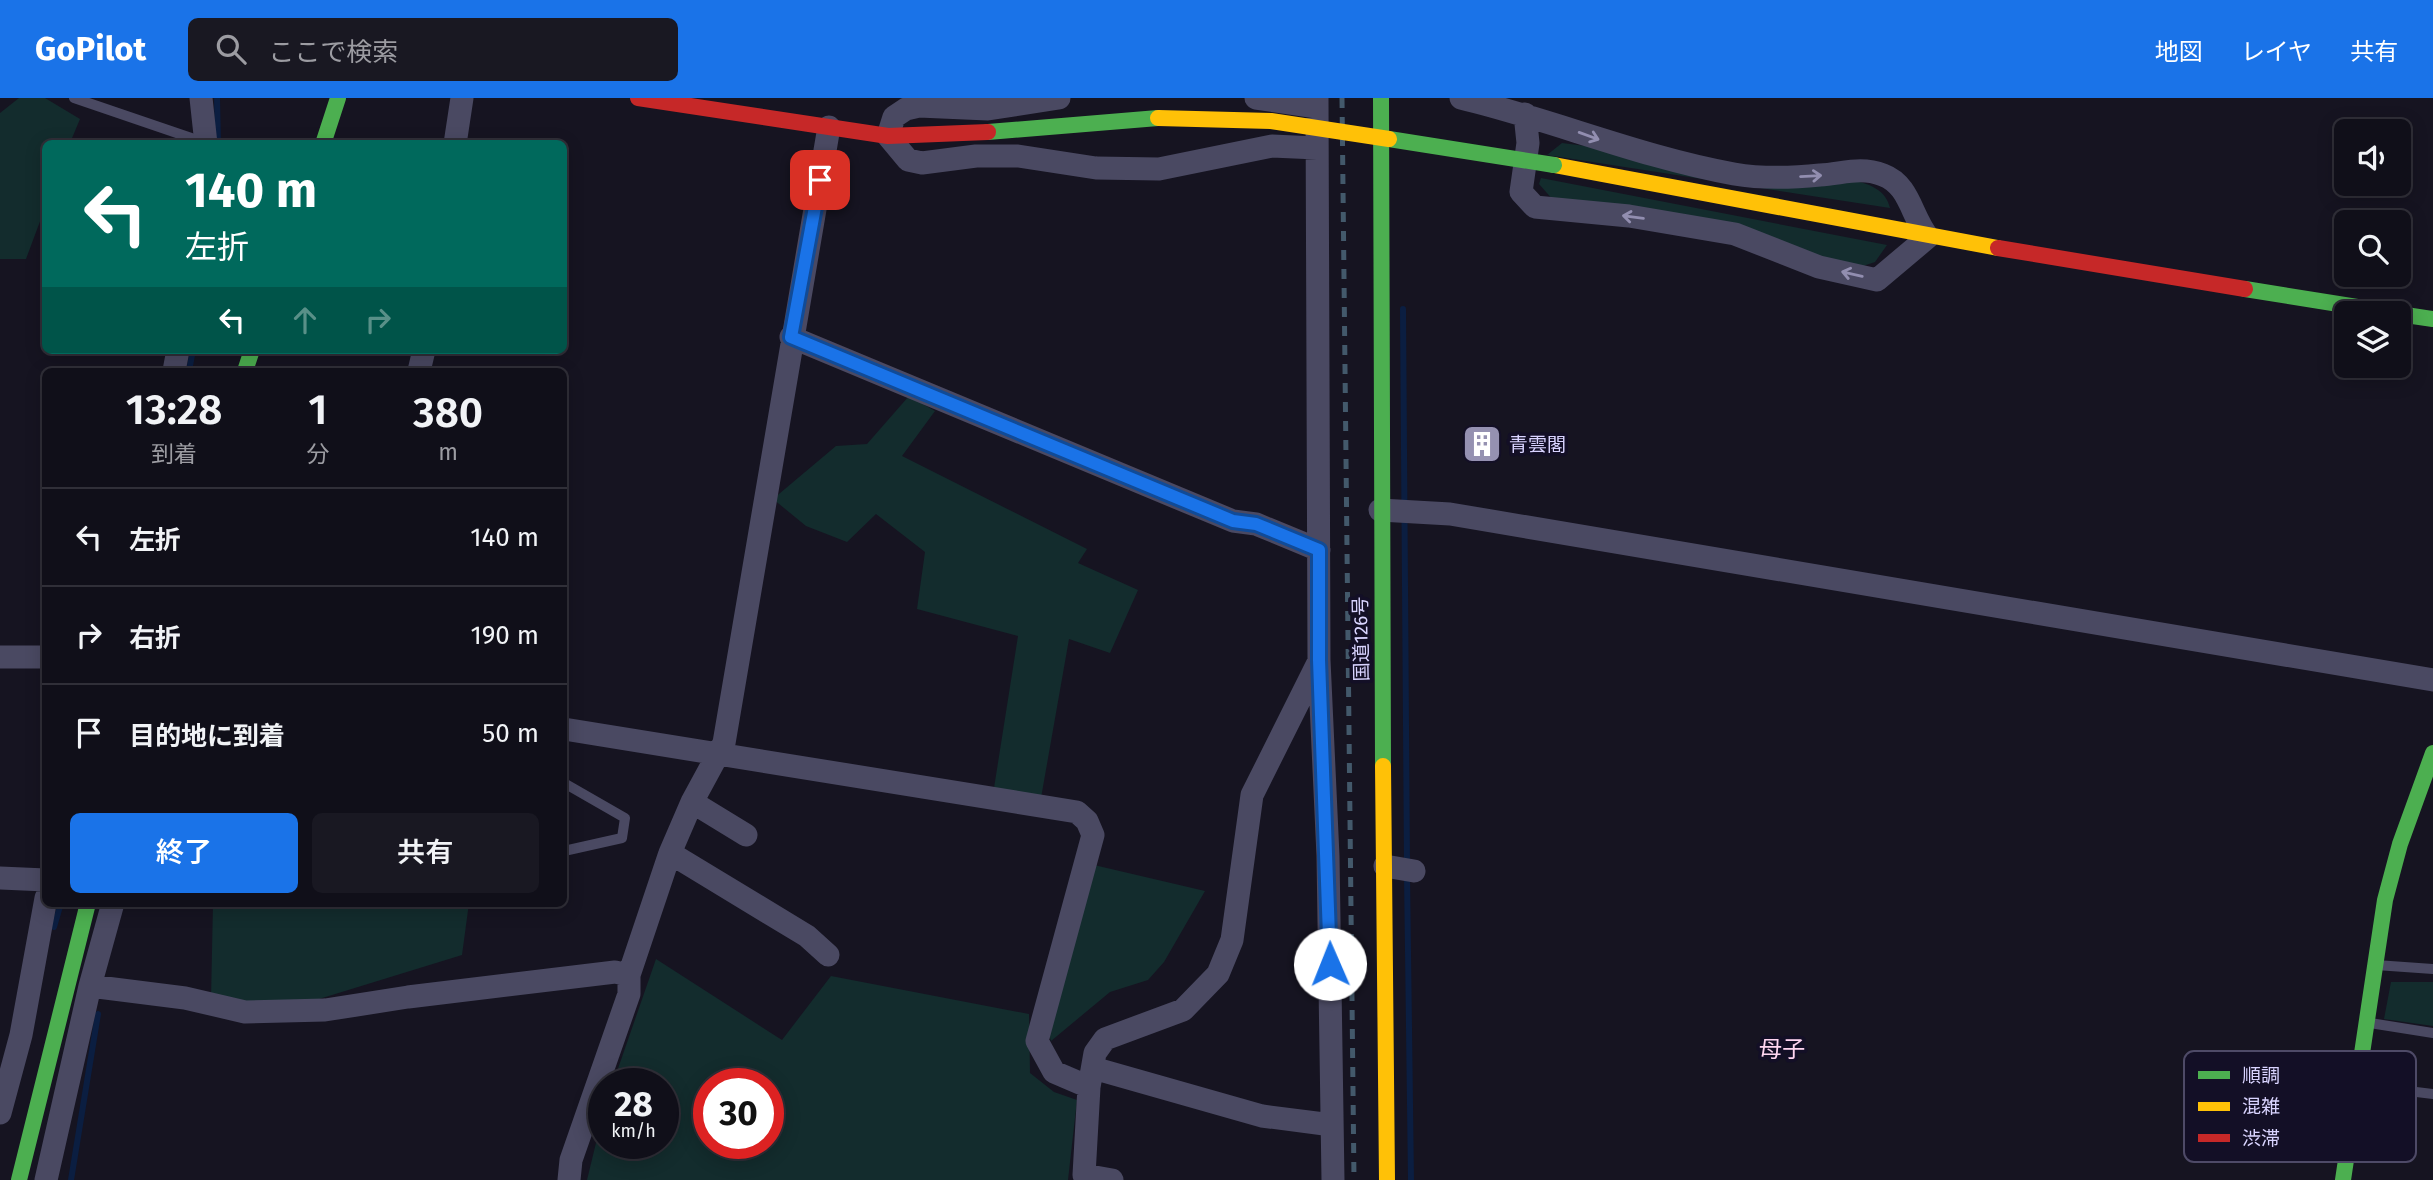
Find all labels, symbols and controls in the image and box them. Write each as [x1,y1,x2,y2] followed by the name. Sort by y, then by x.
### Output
[188,18,678,81] search box
[35,29,146,69] text: GoPilot
[212,30,250,68] icon: search
[268,37,398,68] text: ここで検索
[2155,38,2203,66] text: 地図
[2241,38,2312,66] text: レイヤ
[2350,38,2398,66] text: 共有
[2334,119,2411,378] map controls
[2334,119,2411,196] button: sound
[1578,131,1600,143] one-way arrow
[790,150,850,210] pin
[185,161,317,220] text: 140 m
[801,161,839,199] icon: arrive
[70,168,161,259] icon: left
[1800,169,1822,182] one-way arrow
[1622,210,1645,223] one-way arrow
[2334,210,2411,287] button: search
[185,228,249,266] text: 左折
[1841,267,1864,281] one-way arrow
[213,301,251,339] icon: left
[286,301,324,339] icon: ahead
[359,301,397,339] icon: right
[2334,301,2411,378] button: layers
[126,385,222,435] text: 13:28
[308,385,327,435] text: 1
[413,388,483,438] text: 380
[1461,423,1503,465] building icon: 青雲閣
[1509,433,1566,456] place label: 青雲閣
[438,438,458,466] text: m
[151,440,197,468] text: 到着
[306,440,329,468] text: 分
[70,518,108,556] icon: left
[470,522,539,553] text: 140 m
[129,525,181,556] text: 左折
[1349,596,1373,682] street label: 国道126号
[70,616,108,654] icon: right
[470,620,539,651] text: 190 m
[129,623,181,654] text: 右折
[70,714,108,752] icon: arrive
[482,718,539,749] text: 50 m
[129,721,285,752] text: 目的地に到着
[70,813,298,893] button: 終了
[312,813,539,893] button: 共有
[1293,927,1367,1001] position arrow
[1759,1035,1805,1063] district label: 母子
[2184,1051,2416,1162] legend
[2242,1064,2280,1087] text: 順調
[693,1068,784,1159] speed limit sign: 30
[614,1083,653,1125] text: 28
[2242,1095,2280,1118] text: 混雑
[611,1120,656,1142] text: km/h
[2242,1127,2280,1150] text: 渋滞

